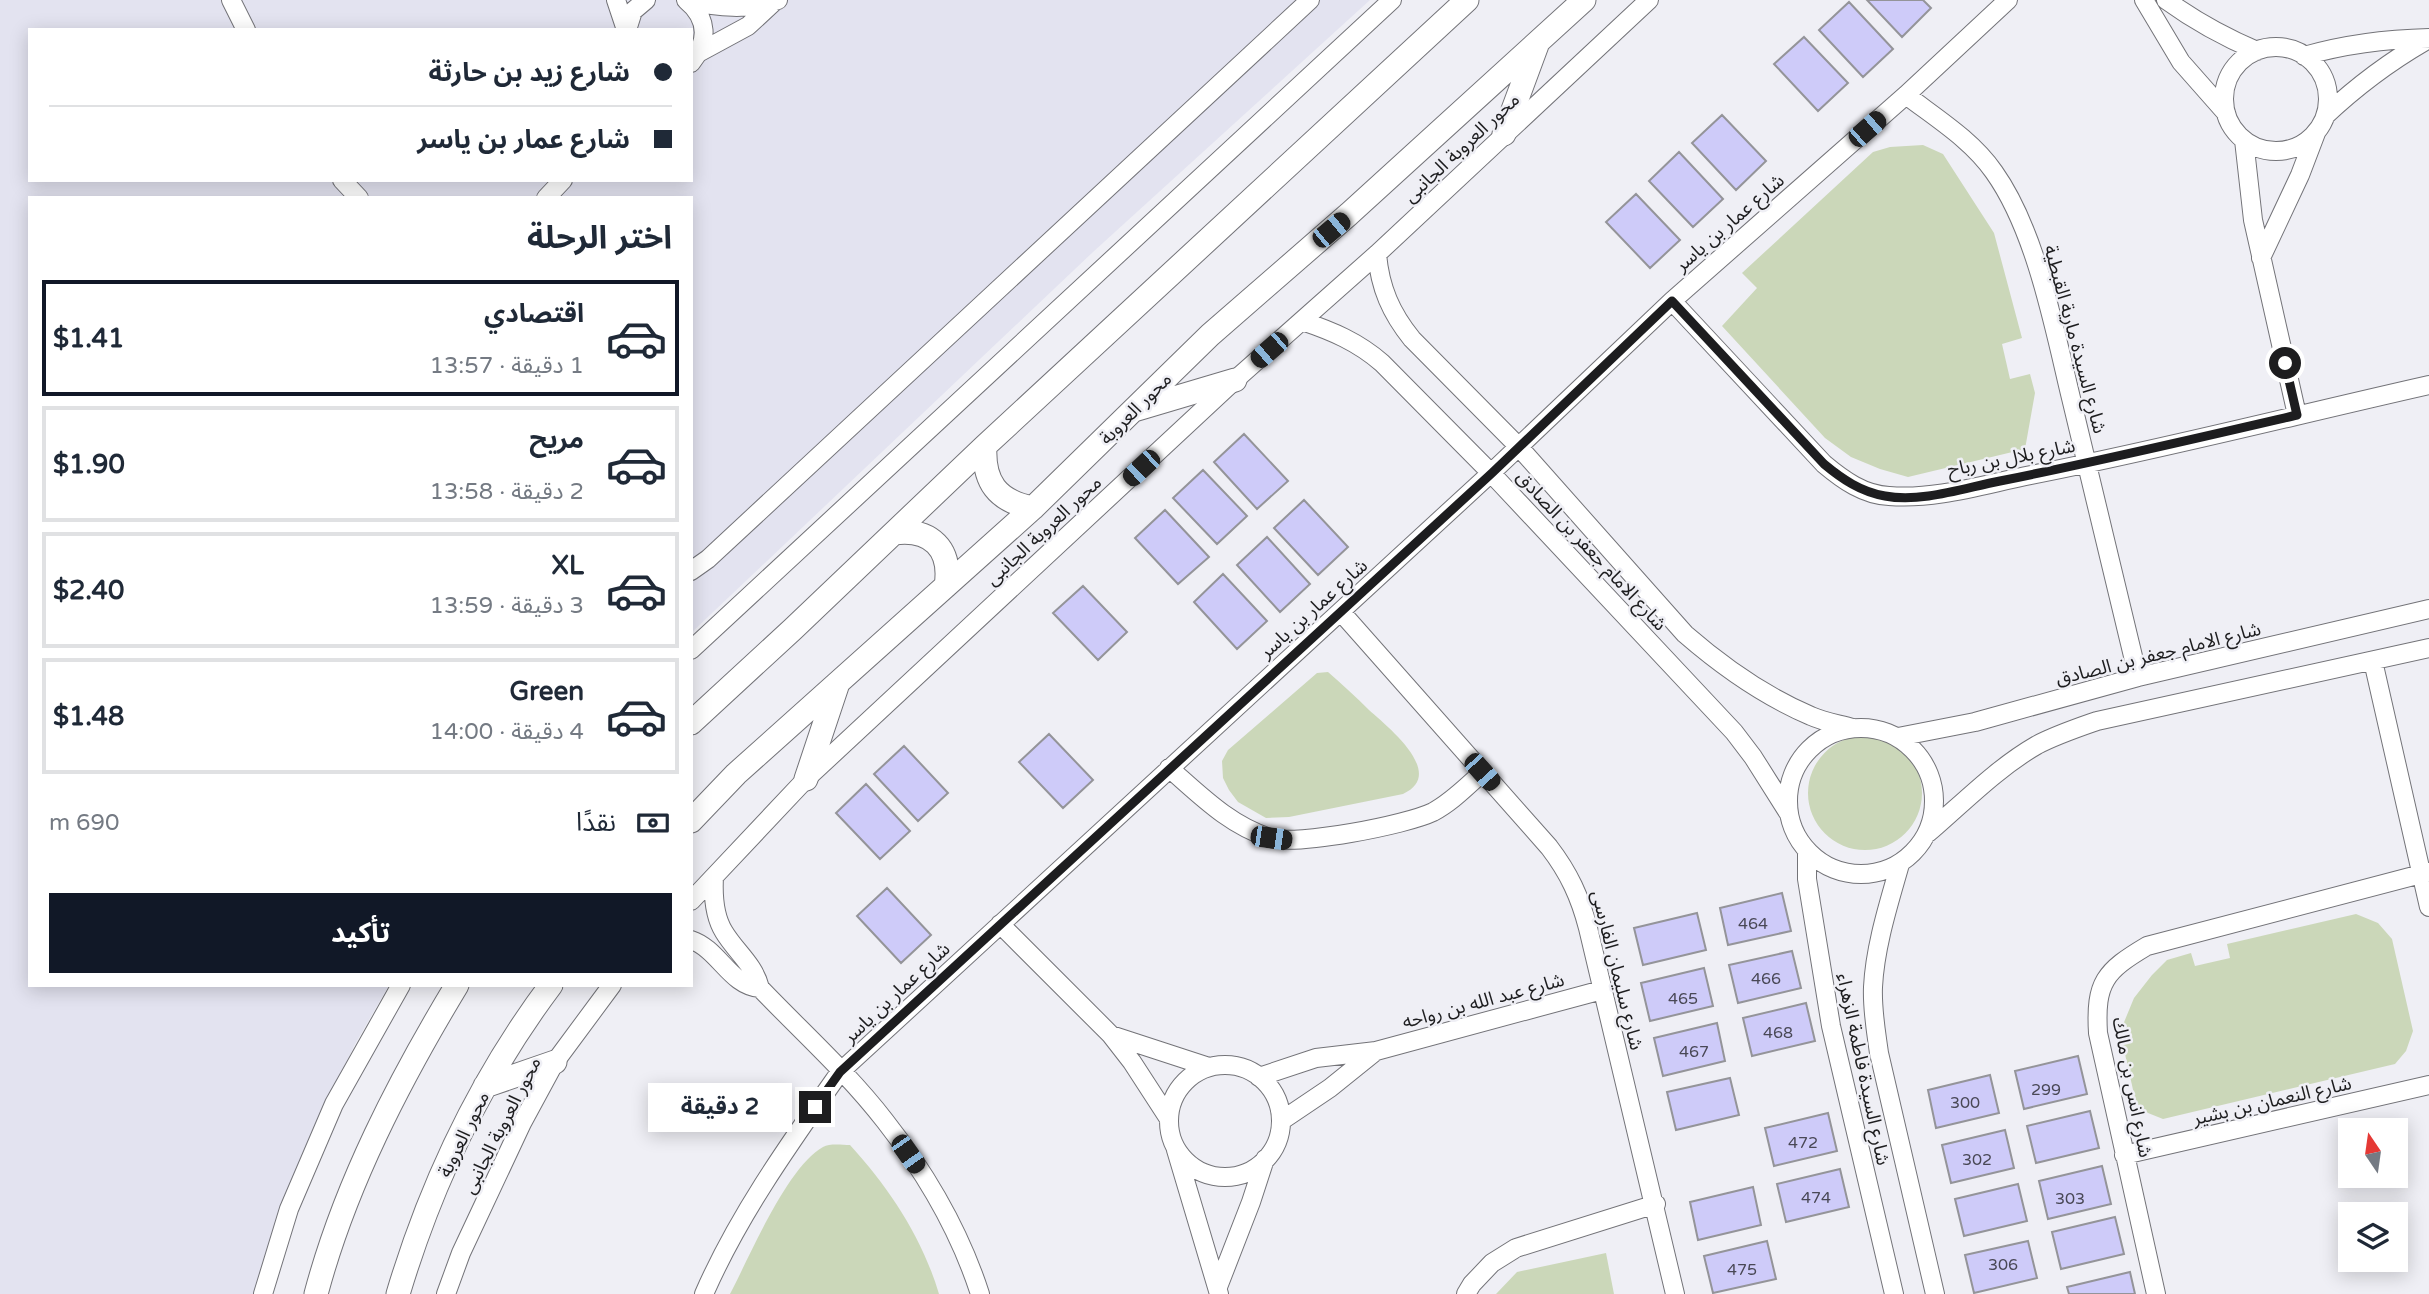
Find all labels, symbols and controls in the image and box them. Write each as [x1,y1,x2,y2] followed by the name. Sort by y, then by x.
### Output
[429,57,630,88] text: شارع زيد بن حارثة
[1399,88,1524,207] street label: محور العروبة الجانبى
[1845,107,1890,151] car
[417,124,630,155] text: شارع عمار بن ياسر
[1670,169,1790,278] street label: شارع عمار بن ياسر
[1309,208,1354,252] car
[527,219,672,257] text: اختر الرحلة
[2037,243,2111,436] street label: شارع السيدة مارية القبطية
[484,298,584,329] text: اقتصادي
[605,307,668,370] icon: car
[53,323,124,354] text: $1.41
[1247,328,1292,372] car
[2269,347,2301,379] route start
[429,352,584,380] text: 1 دقيقة · 13:57
[1095,368,1176,449] street label: محور العروبة
[529,424,584,455] text: مريح
[605,433,668,496] icon: car
[1945,435,2077,483] street label: شارع بلال بن رباح
[1119,446,1164,490] car
[53,449,125,480] text: $1.90
[1509,466,1671,637] street label: شارع الامام جعفر بن الصادق
[981,471,1106,590] street label: محور العروبة الجانبى
[429,478,584,506] text: 2 دقيقة · 13:58
[552,550,584,581] text: XL
[1254,555,1373,665] street label: شارع عمار بن ياسر
[605,559,668,622] icon: car
[53,575,124,606] text: $2.40
[429,592,584,620] text: 3 دقيقة · 13:59
[2053,618,2264,693] street label: شارع الامام جعفر بن الصادق
[509,676,584,707] text: Green
[605,685,668,748] icon: car
[53,701,124,732] text: $1.48
[429,718,584,746] text: 4 دقيقة · 14:00
[1461,749,1504,795] car
[634,804,672,842] icon: cash
[576,807,616,838] text: نقدًا
[49,809,119,837] text: 690 m
[1249,825,1294,851] car
[1585,888,1648,1053] street label: شارع سليمان الفارسى
[49,893,672,973] button: تأكيد
[1738,914,1768,934] house number: 464
[838,938,956,1050] street label: شارع عمار بن ياسر
[1400,969,1567,1035] street label: شارع عبد الله بن رواحه
[1751,969,1781,989] house number: 466
[1830,971,1894,1168] street label: شارع السيدة فاطمة الزهراء
[1668,989,1698,1009] house number: 465
[2106,1015,2156,1160] street label: شارع انس بن مالك
[1763,1023,1793,1043] house number: 468
[1679,1042,1709,1062] house number: 467
[457,1053,545,1197] street label: محور العروبة الجانبى
[2190,1072,2354,1132] street label: شارع النعمان بن بشير
[2031,1080,2061,1100] house number: 299
[647,1082,790,1132] callout: 2 دقيقة
[432,1087,494,1181] street label: محور العروبة
[799,1091,831,1123] route end
[681,1093,759,1121] text: 2 دقيقة
[1950,1093,1980,1113] house number: 300
[2338,1118,2408,1188] north arrow
[2338,1118,2408,1272] map controls
[888,1131,929,1177] car
[1788,1133,1818,1153] house number: 472
[1962,1150,1992,1170] house number: 302
[1801,1188,1831,1208] house number: 474
[2055,1189,2085,1209] house number: 303
[2338,1202,2408,1272] button: layers
[1988,1255,2018,1275] house number: 306
[1727,1260,1757,1280] house number: 475

